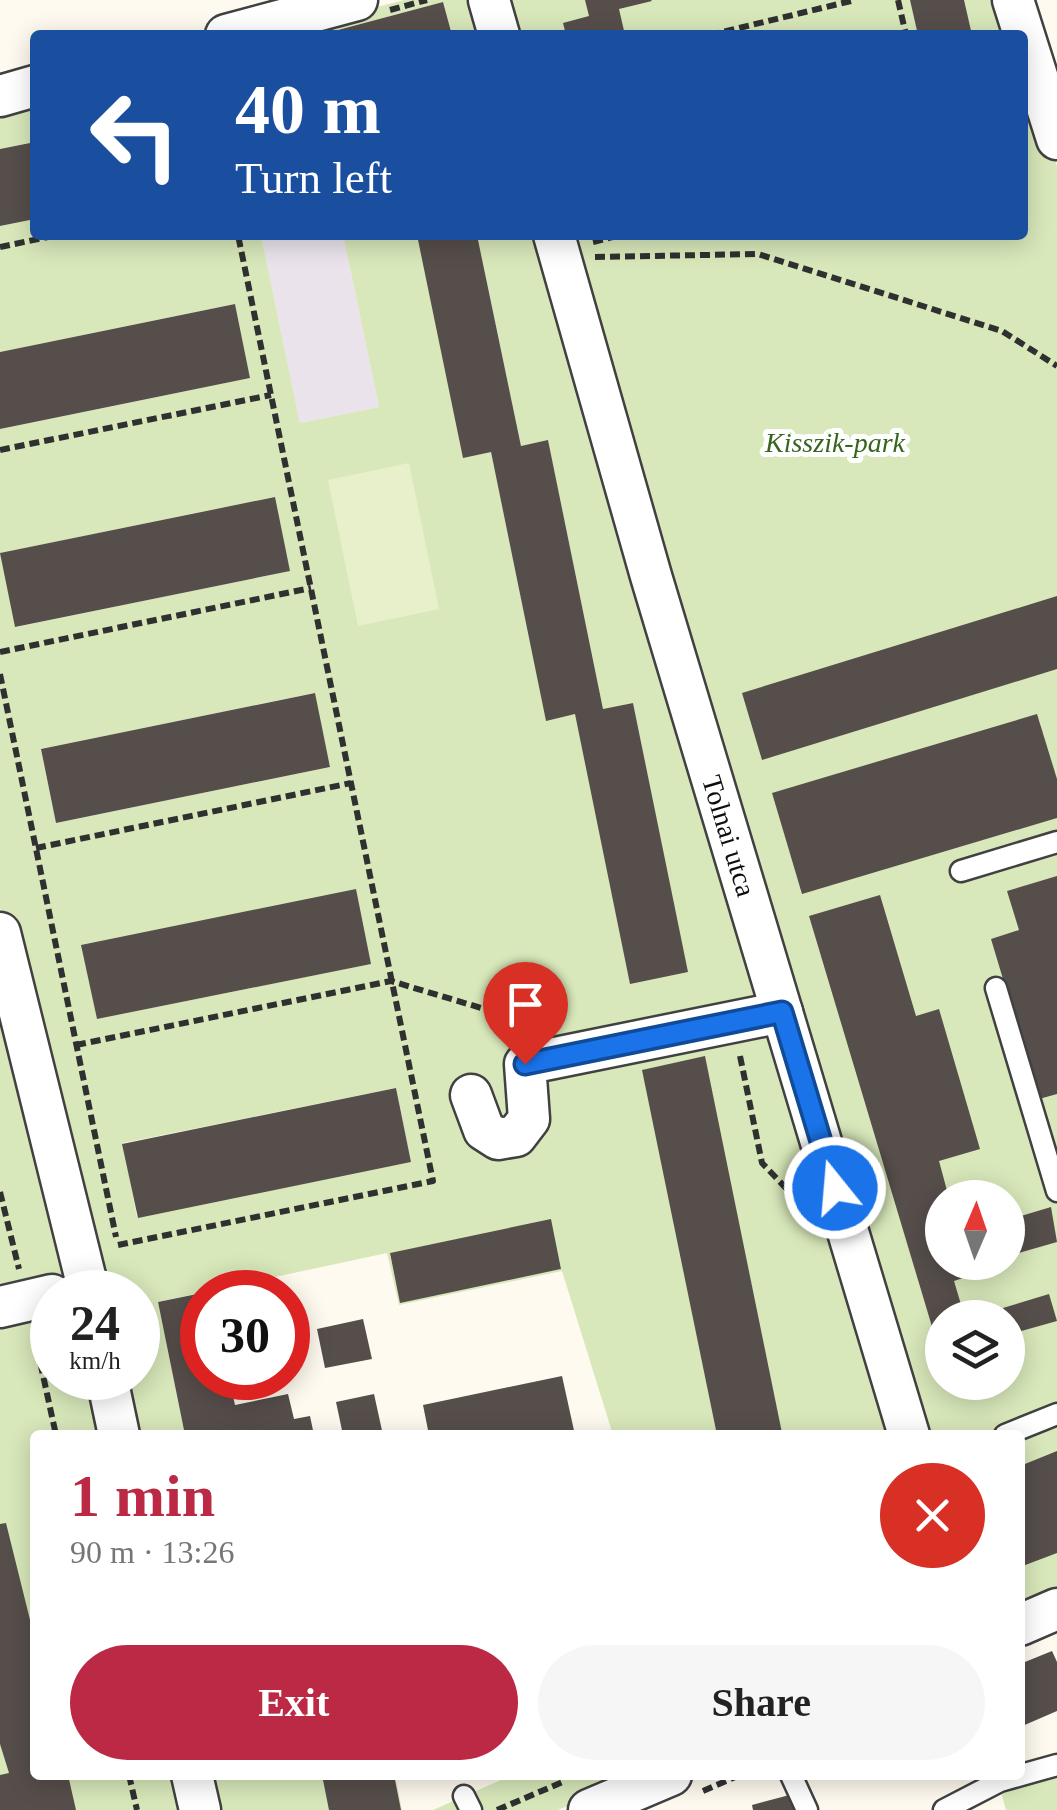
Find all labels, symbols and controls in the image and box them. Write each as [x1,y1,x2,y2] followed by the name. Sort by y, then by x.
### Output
[70,70,200,200] icon: left
[235,71,381,148] text: 40 m
[235,153,392,203] text: Turn left
[764,427,906,458] park label: Kisszik-park
[696,772,762,901] street label: Tolnai utca
[483,962,568,1065] pin
[498,977,553,1032] icon: arrive
[783,1136,887,1240] position arrow
[925,1180,1025,1280] north arrow
[925,1180,1025,1400] map controls
[180,1270,310,1400] speed limit sign: 30
[70,1295,120,1351] text: 24
[925,1300,1025,1400] button: layers
[69,1347,121,1374] text: km/h
[70,1463,215,1529] text: 1 min
[880,1463,985,1568] button: close
[70,1534,234,1570] text: 90 m · 13:26
[70,1645,518,1760] button: Exit
[538,1645,985,1760] button: Share

